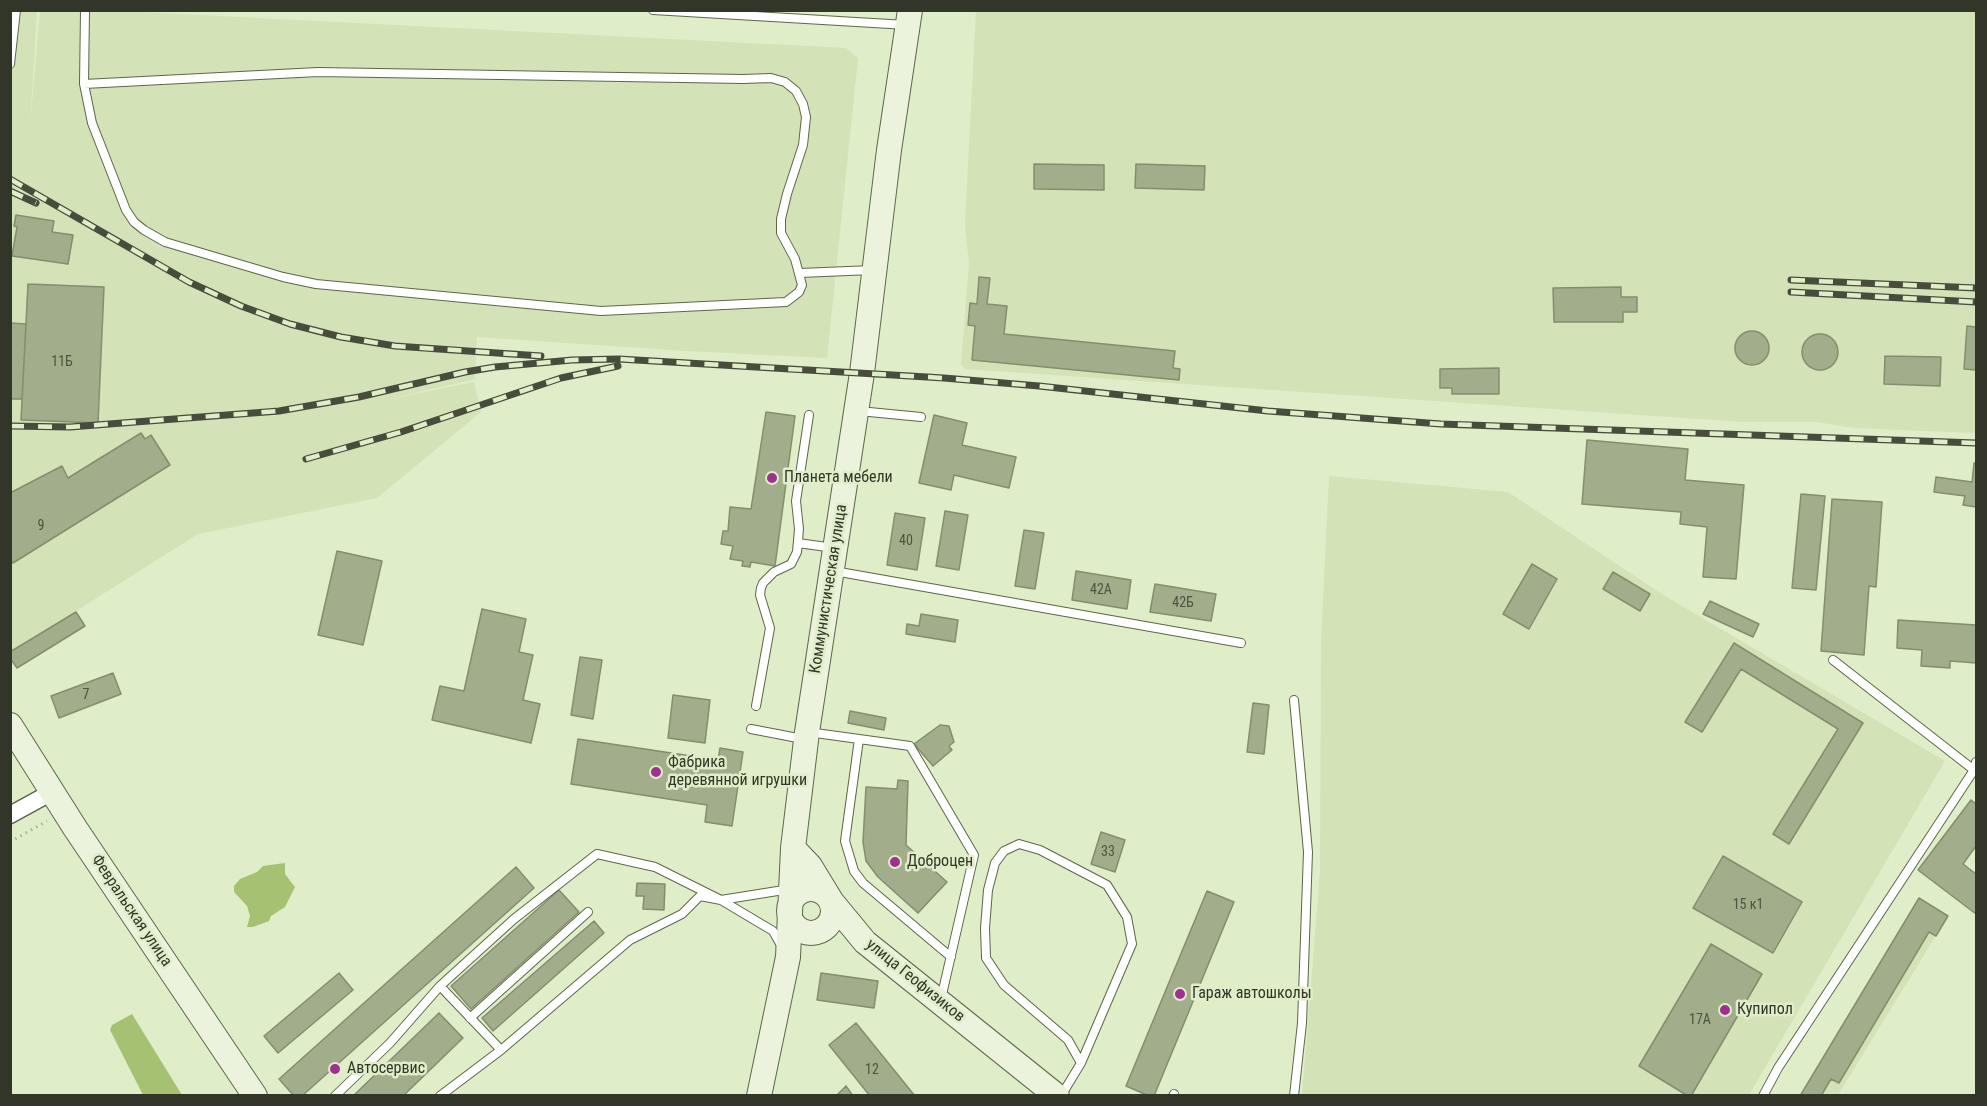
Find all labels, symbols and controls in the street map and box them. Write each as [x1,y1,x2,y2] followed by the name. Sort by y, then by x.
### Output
[51,354,73,370] house number: 11Б
[784,468,893,488] place label: Планета мебели
[765,471,779,485] marker: Планета мебели
[806,503,852,675] street label: Коммунистическая улица
[38,518,44,534] house number: 9
[899,533,913,549] house number: 40
[1090,582,1112,598] house number: 42А
[1172,595,1194,611] house number: 42Б
[83,687,89,703] house number: 7
[668,753,807,791] place label: Фабрика деревянной игрушки
[649,765,663,779] marker: Фабрика деревянной игрушки
[1101,844,1115,860] house number: 33
[87,851,175,971] street label: Февральская улица
[907,852,973,872] place label: Доброцен
[888,855,902,869] marker: Доброцен
[1733,897,1763,913] house number: 15 к1
[862,935,968,1027] street label: улица Геофизиков
[1192,984,1312,1004] place label: Гараж автошколы
[1173,987,1187,1001] marker: Гараж автошколы
[1737,1000,1793,1020] place label: Купипол
[1718,1003,1732,1017] marker: Купипол
[1689,1012,1711,1028] house number: 17А
[347,1059,425,1079] place label: Автосервис
[328,1062,342,1076] marker: Автосервис
[865,1062,879,1078] house number: 12

